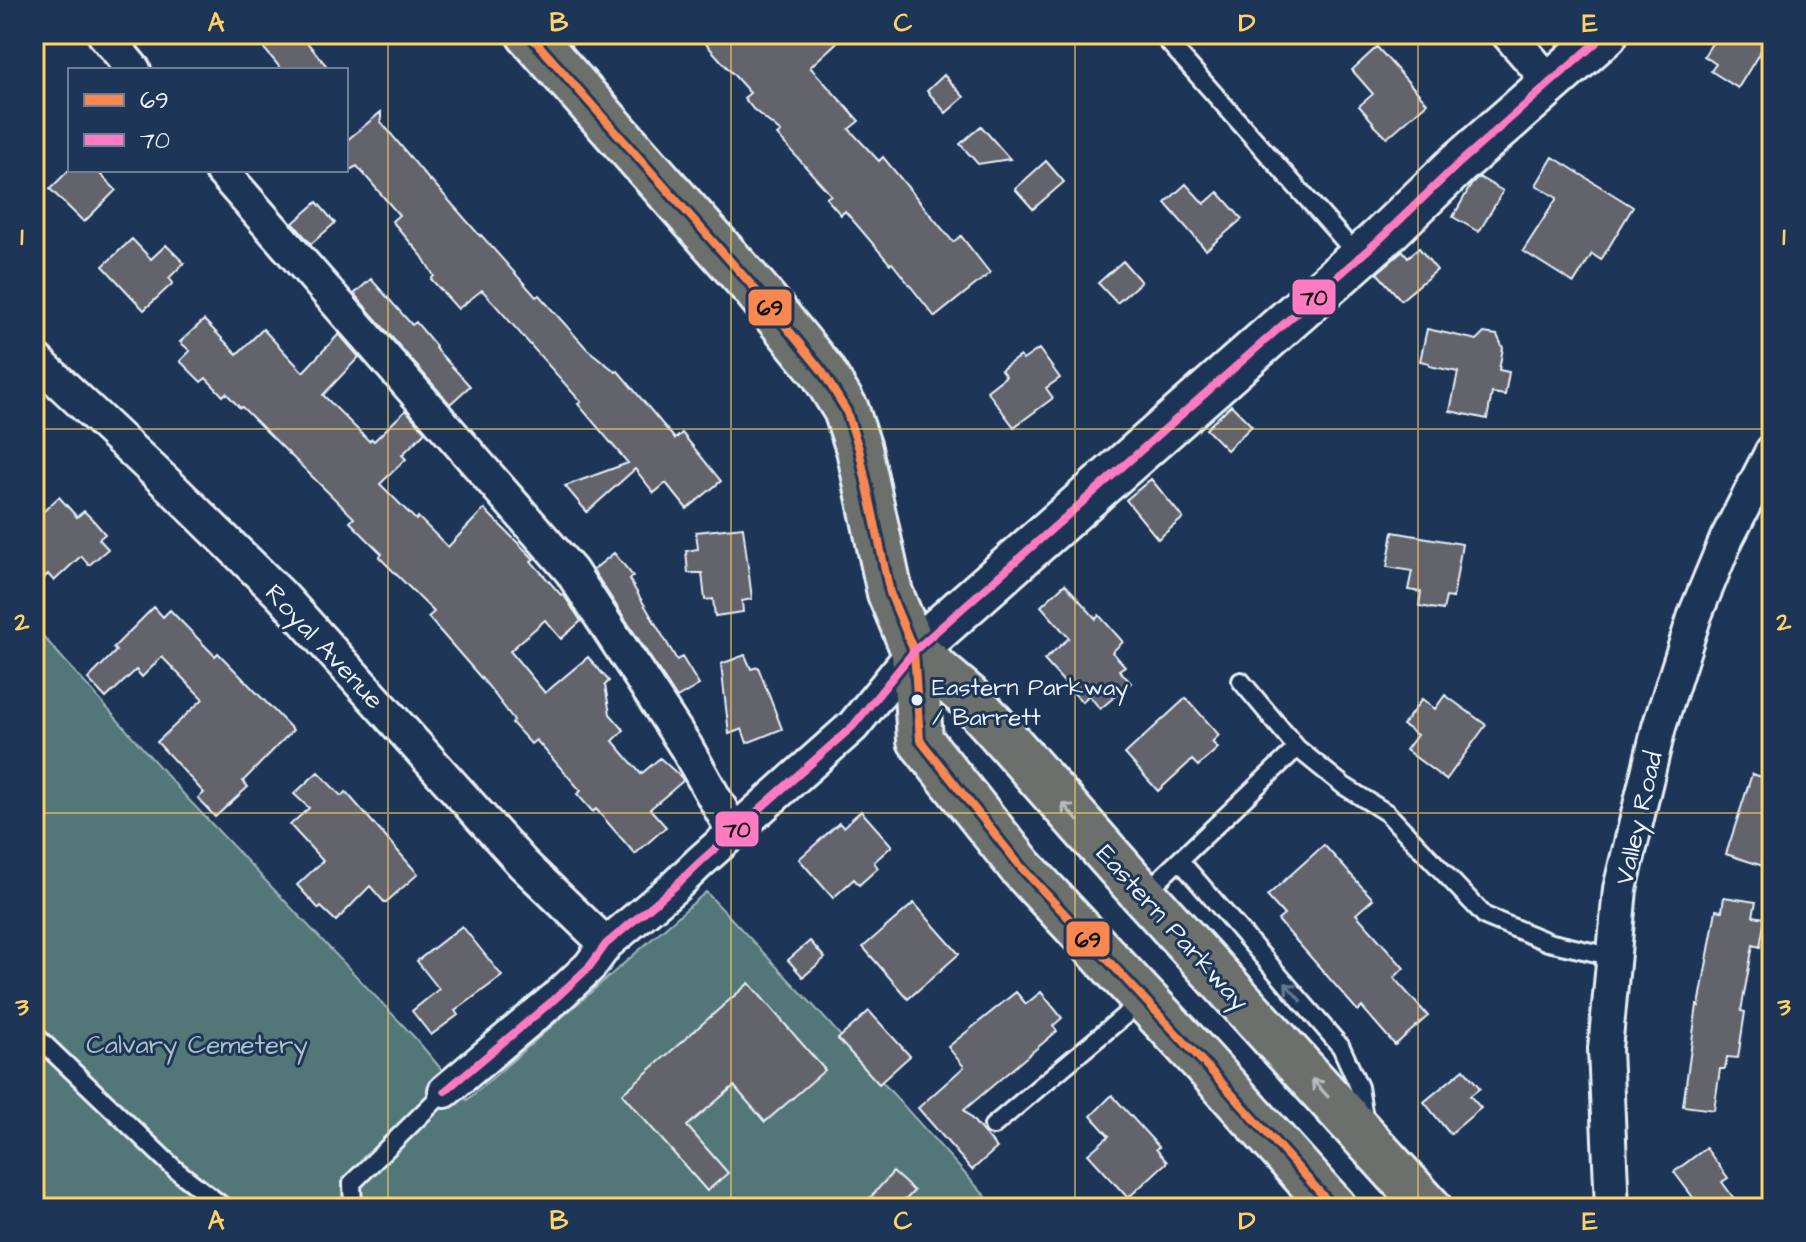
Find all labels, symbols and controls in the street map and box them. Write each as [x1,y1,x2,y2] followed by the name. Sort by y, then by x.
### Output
[208,5,225,41] text: A
[550,5,569,41] text: B
[894,5,913,41] text: C
[1239,5,1256,41] text: D
[1582,5,1598,41] text: E
[68,68,348,172] legend
[140,84,169,118] text: 69
[140,124,170,158] text: 70
[20,219,24,255] text: 1
[1782,219,1786,255] text: 1
[1291,278,1337,316] line badge: 70
[1299,283,1328,314] text: 70
[747,288,793,327] line badge: 69
[757,293,783,324] text: 69
[255,576,392,719] street label: Royal Avenue
[14,604,30,640] text: 2
[1776,604,1792,640] text: 2
[932,671,1128,735] place label: Eastern Parkway / Barrett
[909,692,925,708] marker: Eastern Parkway / Barrett
[1606,748,1674,889] street label: Valley Road
[1062,803,1080,823] one-way arrow
[714,810,760,848] line badge: 70
[722,815,751,846] text: 70
[1086,837,1257,1020] street label: Eastern Parkway
[1065,920,1111,958] line badge: 69
[1075,925,1101,956] text: 69
[1284,983,1302,1003] one-way arrow
[14,989,29,1025] text: 3
[1776,989,1791,1025] text: 3
[86,1027,308,1065] park label: Calvary Cemetery
[1311,1079,1329,1099] one-way arrow
[208,1203,225,1239] text: A
[550,1203,569,1239] text: B
[894,1203,913,1239] text: C
[1239,1203,1256,1239] text: D
[1582,1203,1598,1239] text: E

